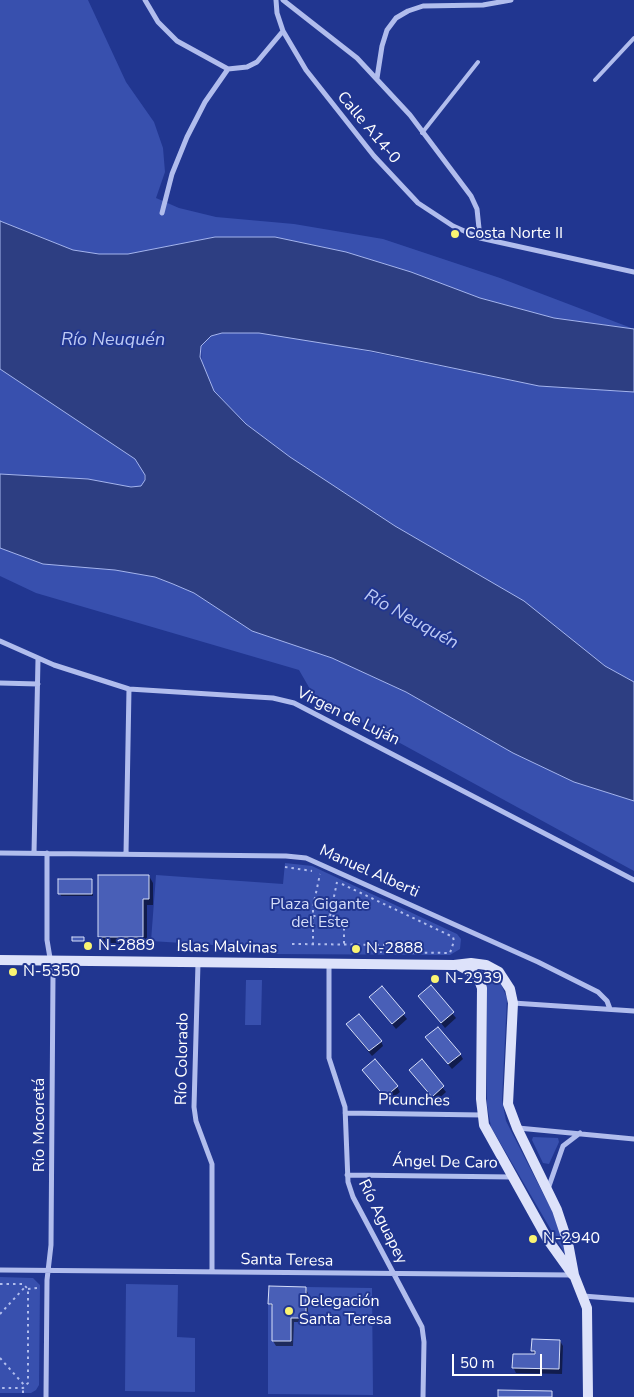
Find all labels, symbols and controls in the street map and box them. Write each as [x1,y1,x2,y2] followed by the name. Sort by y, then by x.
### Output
[332,88,404,168] street label: Calle A14-0
[465,224,563,244] place label: Costa Norte II
[449,228,461,240] marker: Costa Norte II
[61,330,165,352] water label: Río Neuquén
[360,585,462,655] water label: Río Neuquén
[293,684,403,750] street label: Virgen de Luján
[316,841,422,903] street label: Manuel Alberti
[270,895,370,933] park label: Plaza Gigante del Este
[98,936,155,956] place label: N-2889
[176,938,278,958] street label: Islas Malvinas
[366,939,423,959] place label: N-2888
[82,940,94,952] marker: N-2889
[350,943,362,955] marker: N-2888
[23,962,80,982] place label: N-5350
[7,966,19,978] marker: N-5350
[445,969,502,989] place label: N-2939
[429,973,441,985] marker: N-2939
[173,1013,193,1105] street label: Río Colorado
[30,1078,50,1172] street label: Río Mocoretá
[378,1091,450,1111] street label: Picunches
[392,1152,498,1174] street label: Ángel De Caro
[353,1177,411,1267] street label: Río Aguapey
[543,1229,600,1249] place label: N-2940
[527,1233,539,1245] marker: N-2940
[240,1251,334,1271] street label: Santa Teresa
[299,1292,392,1330] place label: Delegación Santa Teresa
[283,1305,295,1317] marker: Delegación Santa Teresa
[454,1344,544,1376] scale bar
[460,1353,495,1373] text: 50 m

